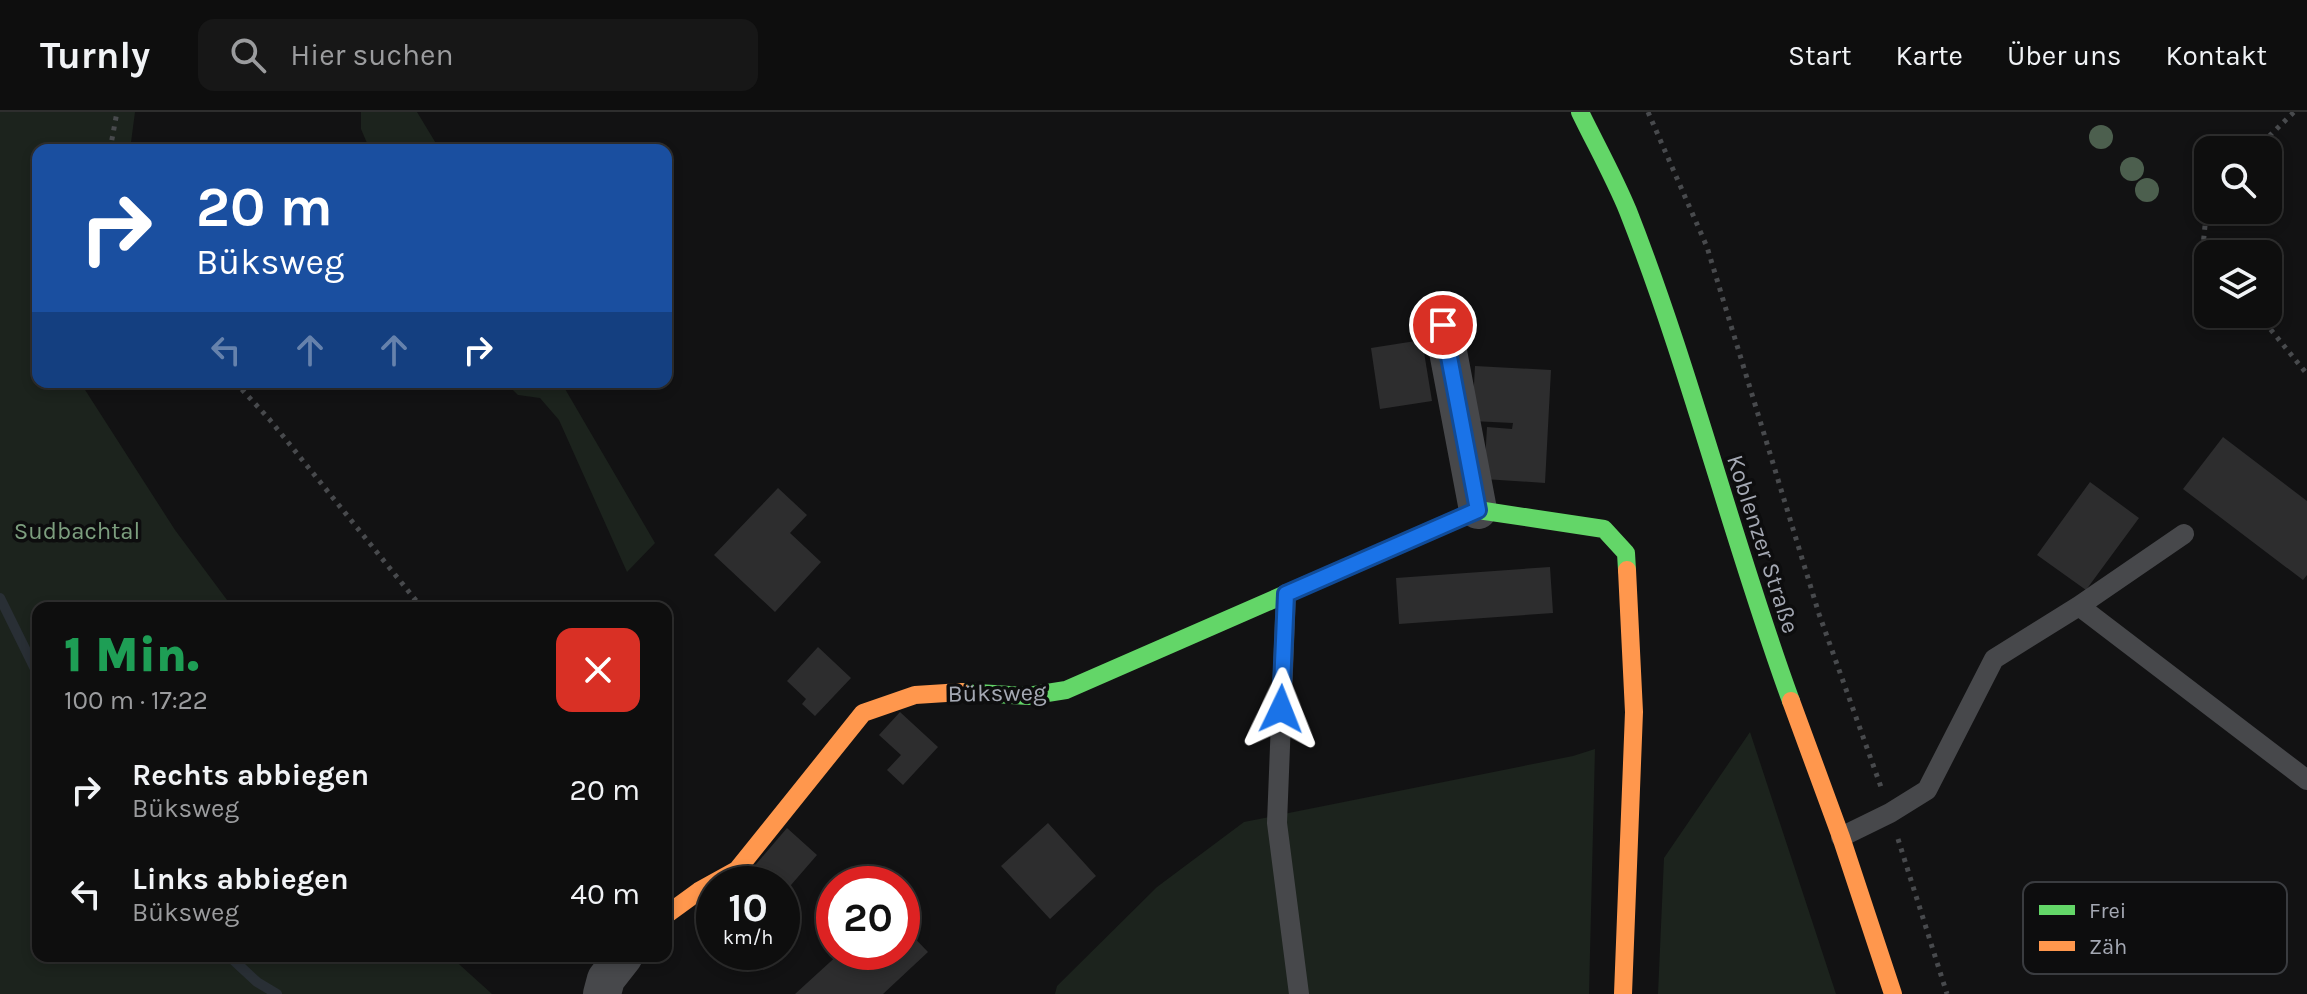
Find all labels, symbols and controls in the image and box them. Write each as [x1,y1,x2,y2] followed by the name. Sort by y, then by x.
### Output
[198,19,758,91] search box
[40,33,150,78] text: Turnly
[226,33,270,77] icon: search
[290,37,454,73] text: Hier suchen
[1788,39,1851,72] text: Start
[1895,39,1963,72] text: Karte
[2007,39,2122,72] text: Über uns
[2166,39,2267,72] text: Kontakt
[2194,136,2282,328] map controls
[2194,136,2282,224] button: search
[196,174,333,239] text: 20 m
[64,176,168,280] icon: right
[2194,240,2282,328] button: layers
[196,241,344,283] text: Büksweg
[1409,291,1477,359] pin
[1421,303,1465,347] icon: arrive
[204,328,248,372] icon: left
[288,328,332,372] icon: ahead
[372,328,416,372] icon: ahead
[456,328,500,372] icon: right
[1721,451,1805,637] street label: Koblenzer Straße
[14,517,140,545] park label: Sudbachtal
[64,627,199,683] text: 1 Min.
[556,628,640,712] button: close
[1239,667,1323,751] position arrow
[947,678,1047,708] street label: Büksweg
[64,685,208,716] text: 100 m · 17:22
[132,757,369,793] text: Rechts abbiegen
[64,768,108,812] icon: right
[570,772,640,808] text: 20 m
[132,793,239,824] text: Büksweg
[132,861,349,897] text: Links abbiegen
[816,866,920,970] speed limit sign: 20
[64,872,108,916] icon: left
[570,876,640,912] text: 40 m
[2023,882,2287,974] legend
[728,884,768,931] text: 10
[132,897,239,928] text: Büksweg
[2089,898,2126,924] text: Frei
[723,926,773,949] text: km/h
[2089,934,2127,960] text: Zäh

